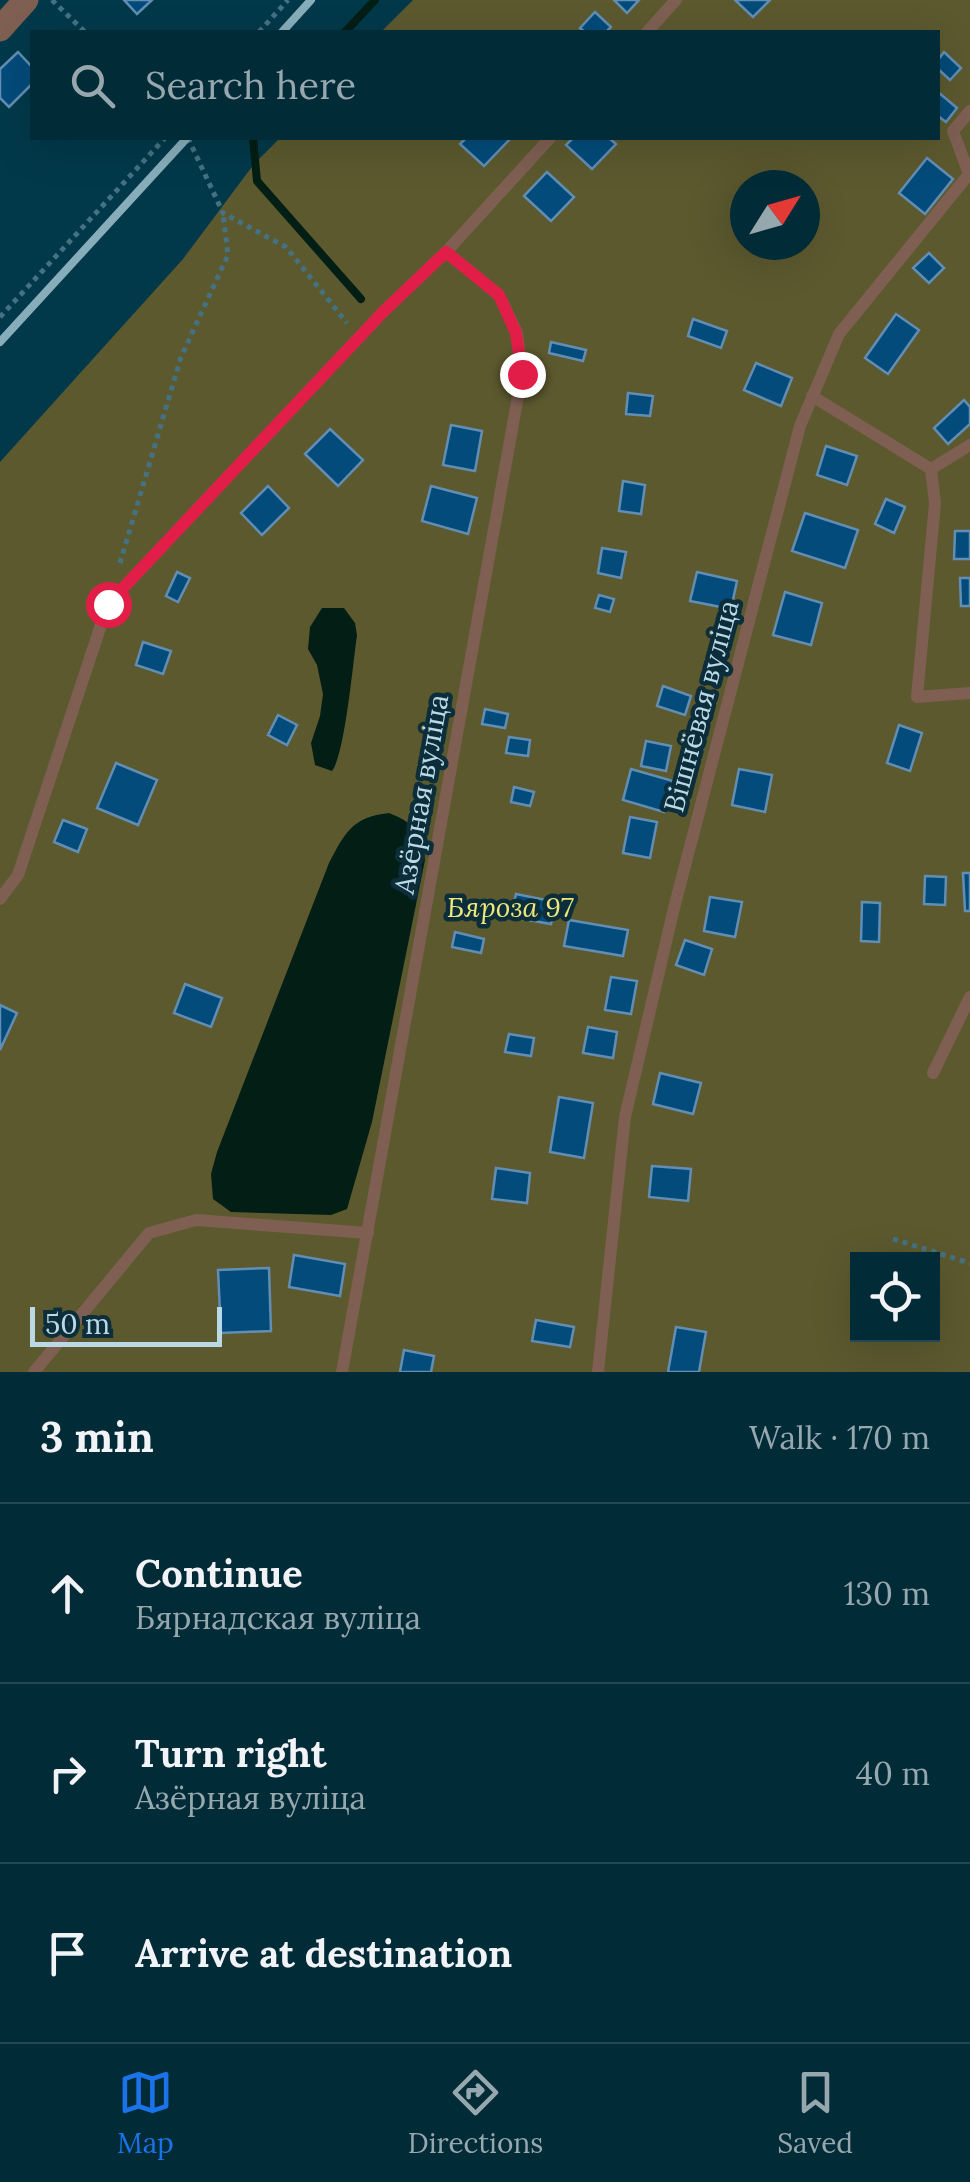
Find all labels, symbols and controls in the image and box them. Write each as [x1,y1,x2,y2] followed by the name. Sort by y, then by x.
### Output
[30,30,940,140] search box
[65,58,120,113] icon: search
[145,61,356,109] text: Search here
[730,170,820,260] north arrow
[500,352,546,398] route end
[86,582,132,628] route start
[655,596,747,816] street label: Вішнёвая вуліца
[386,691,456,898] street label: Азёрная вуліца
[447,889,574,925] park label: Бяроза 97
[850,1252,940,1342] map controls
[850,1252,940,1342] button: locate
[30,1302,222,1346] scale bar
[45,1306,110,1342] text: 50 m
[40,1410,154,1464] text: 3 min
[749,1417,930,1458] text: Walk · 170 m
[135,1549,303,1597] text: Continue
[40,1566,95,1621] icon: ahead
[844,1573,930,1614] text: 130 m
[135,1597,421,1638] text: Бярнадская вуліца
[135,1729,326,1777] text: Turn right
[40,1746,95,1801] icon: right
[856,1753,930,1794] text: 40 m
[135,1777,366,1818] text: Азёрная вуліца
[40,1926,95,1981] icon: arrive
[135,1929,512,1977] text: Arrive at destination
[117,2065,174,2161] tab: Map
[408,2065,543,2161] tab: Directions
[777,2065,853,2161] tab: Saved

